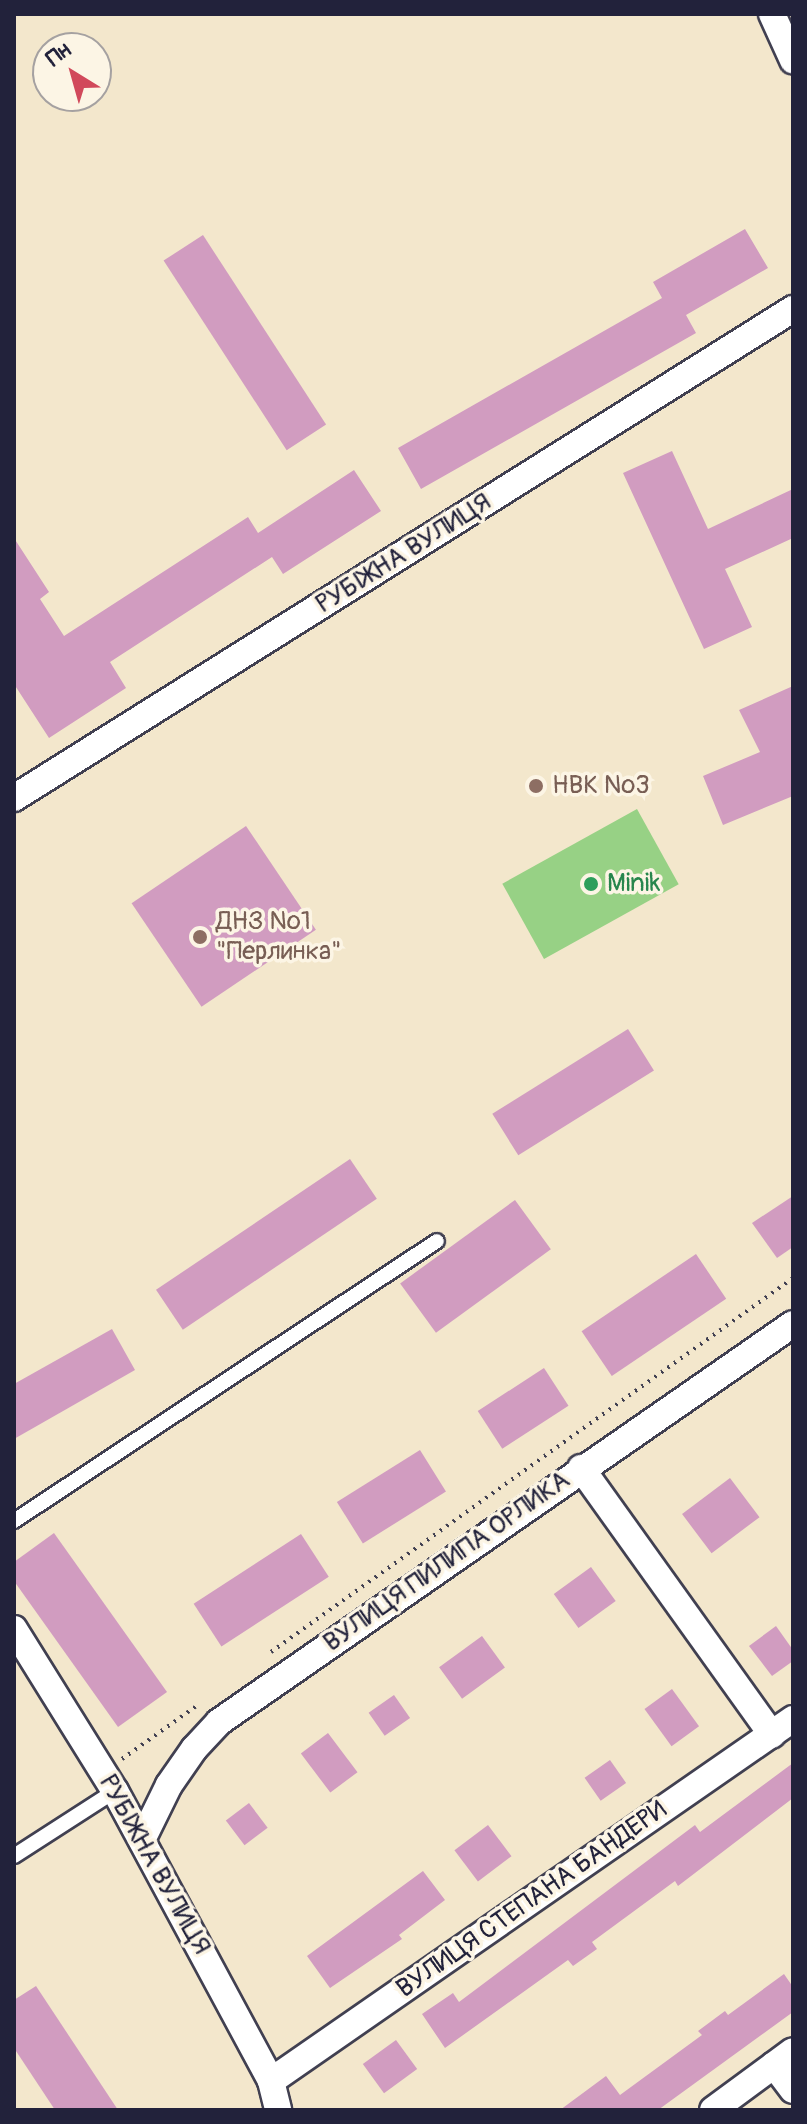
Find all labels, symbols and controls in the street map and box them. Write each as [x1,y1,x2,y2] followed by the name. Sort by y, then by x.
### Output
[32,32,112,112] north arrow
[41,36,77,73] text: Пн
[310,487,498,621] street label: РУБІЖНА ВУЛИЦЯ
[552,770,650,802] place label: НВК №3
[527,777,545,795] marker: НВК №3
[607,868,660,900] place label: Minik
[582,875,600,893] marker: Minik
[216,906,342,968] place label: ДНЗ №1 "Перлинка"
[191,928,209,946] marker: ДНЗ №1 "Перлинка"
[318,1465,576,1659] street label: ВУЛИЦЯ ПИЛИПА ОРЛИКА
[92,1770,216,1960] street label: РУБІЖНА ВУЛИЦЯ
[391,1795,673,2005] street label: ВУЛИЦЯ СТЕПАНА БАНДЕРИ

